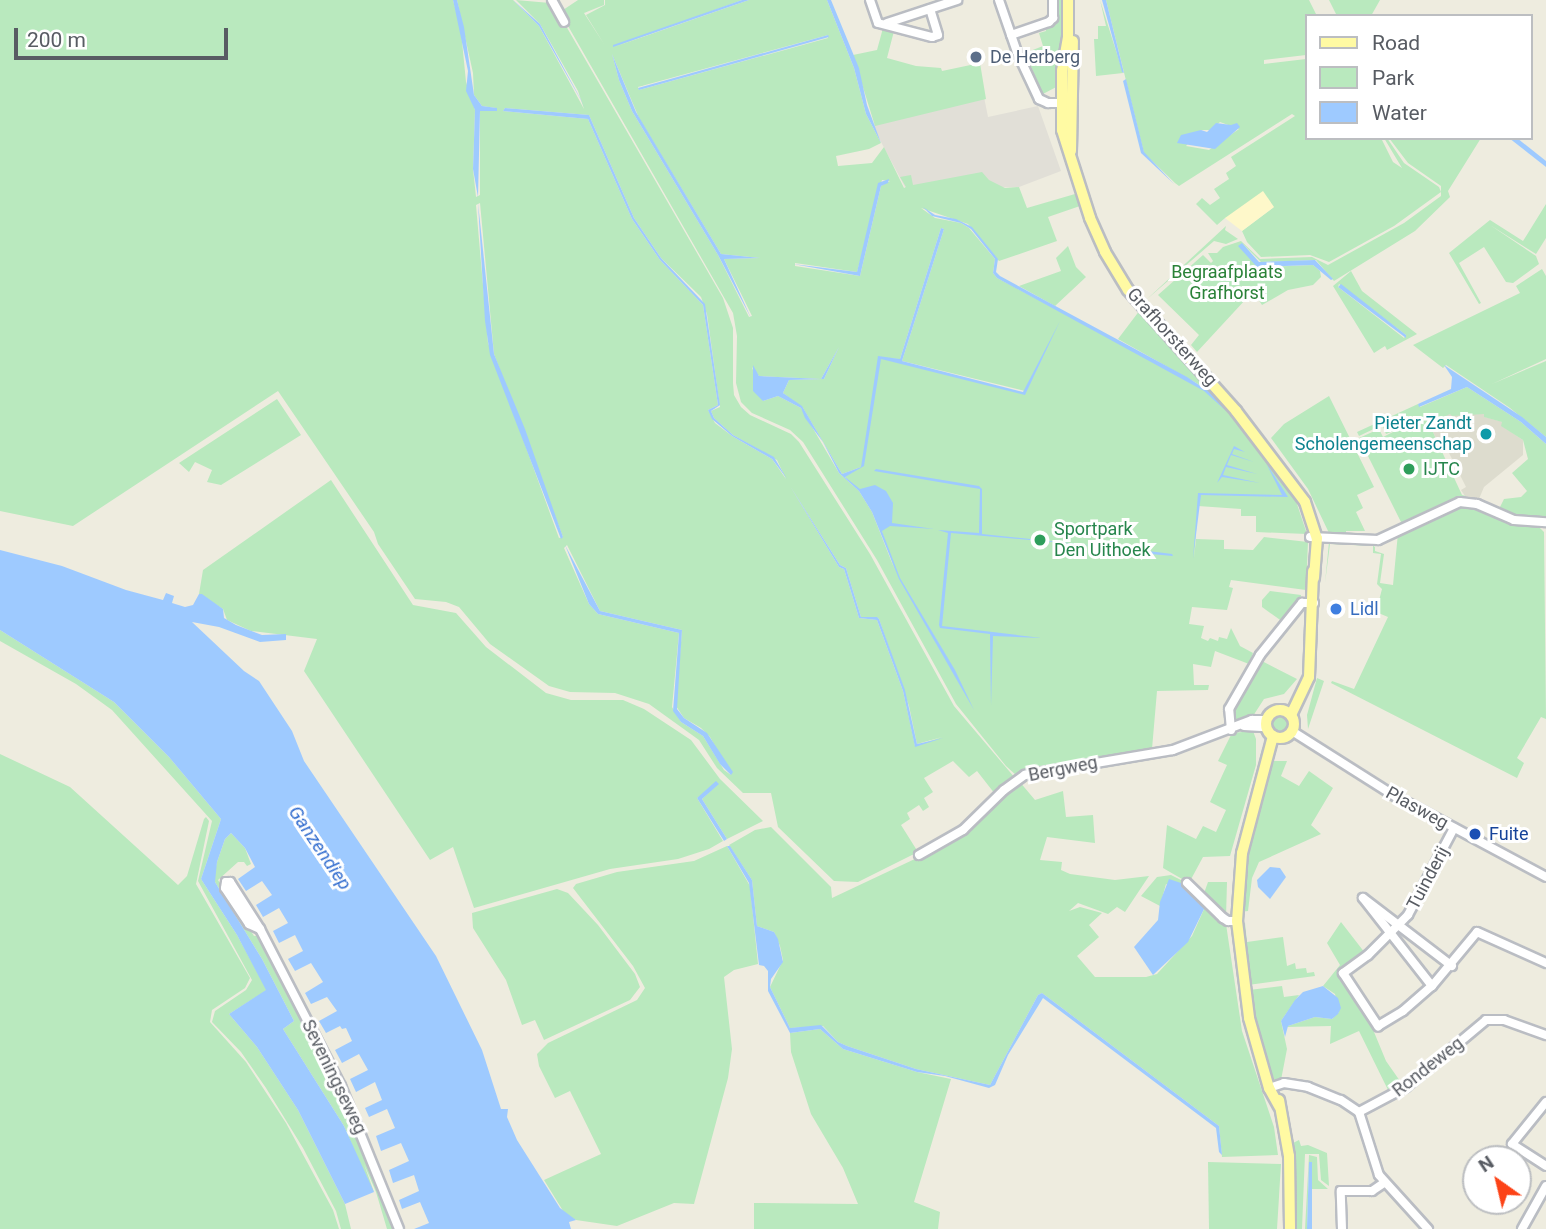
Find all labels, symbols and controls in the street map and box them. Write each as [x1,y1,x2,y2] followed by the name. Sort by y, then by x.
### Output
[18,14,231,58] scale bar
[1304,14,1532,140] legend
[27,28,86,52] text: 200 m
[1372,31,1420,55] text: Road
[990,46,1080,68] place label: De Herberg
[968,49,984,65] marker: De Herberg
[1372,66,1414,90] text: Park
[1372,101,1427,125] text: Water
[1171,262,1283,304] park label: Begraafplaats Grafhorst
[1122,284,1222,390] street label: Grafhorsterweg
[1295,413,1472,456] place label: Pieter Zandt Scholengemeenschap
[1478,426,1494,442] marker: Pieter Zandt Scholengemeenschap
[1423,458,1460,480] place label: IJTC
[1401,461,1417,477] marker: IJTC
[1054,519,1151,562] place label: Sportpark Den Uithoek
[1032,532,1048,548] marker: Sportpark Den Uithoek
[1350,598,1379,620] place label: Lidl
[1328,601,1344,617] marker: Lidl
[1027,752,1099,786] street label: Bergweg
[1382,782,1452,834] street label: Plasweg
[284,802,356,894] water label: Ganzendiep
[1489,823,1528,845] place label: Fuite
[1467,826,1483,842] marker: Fuite
[1402,843,1454,913] street label: Tuinderij
[297,1016,371,1138] street label: Seveningseweg
[1388,1033,1468,1101] street label: Rondeweg
[1462,1145,1532,1215] north arrow
[1474,1151,1498,1177] text: N

